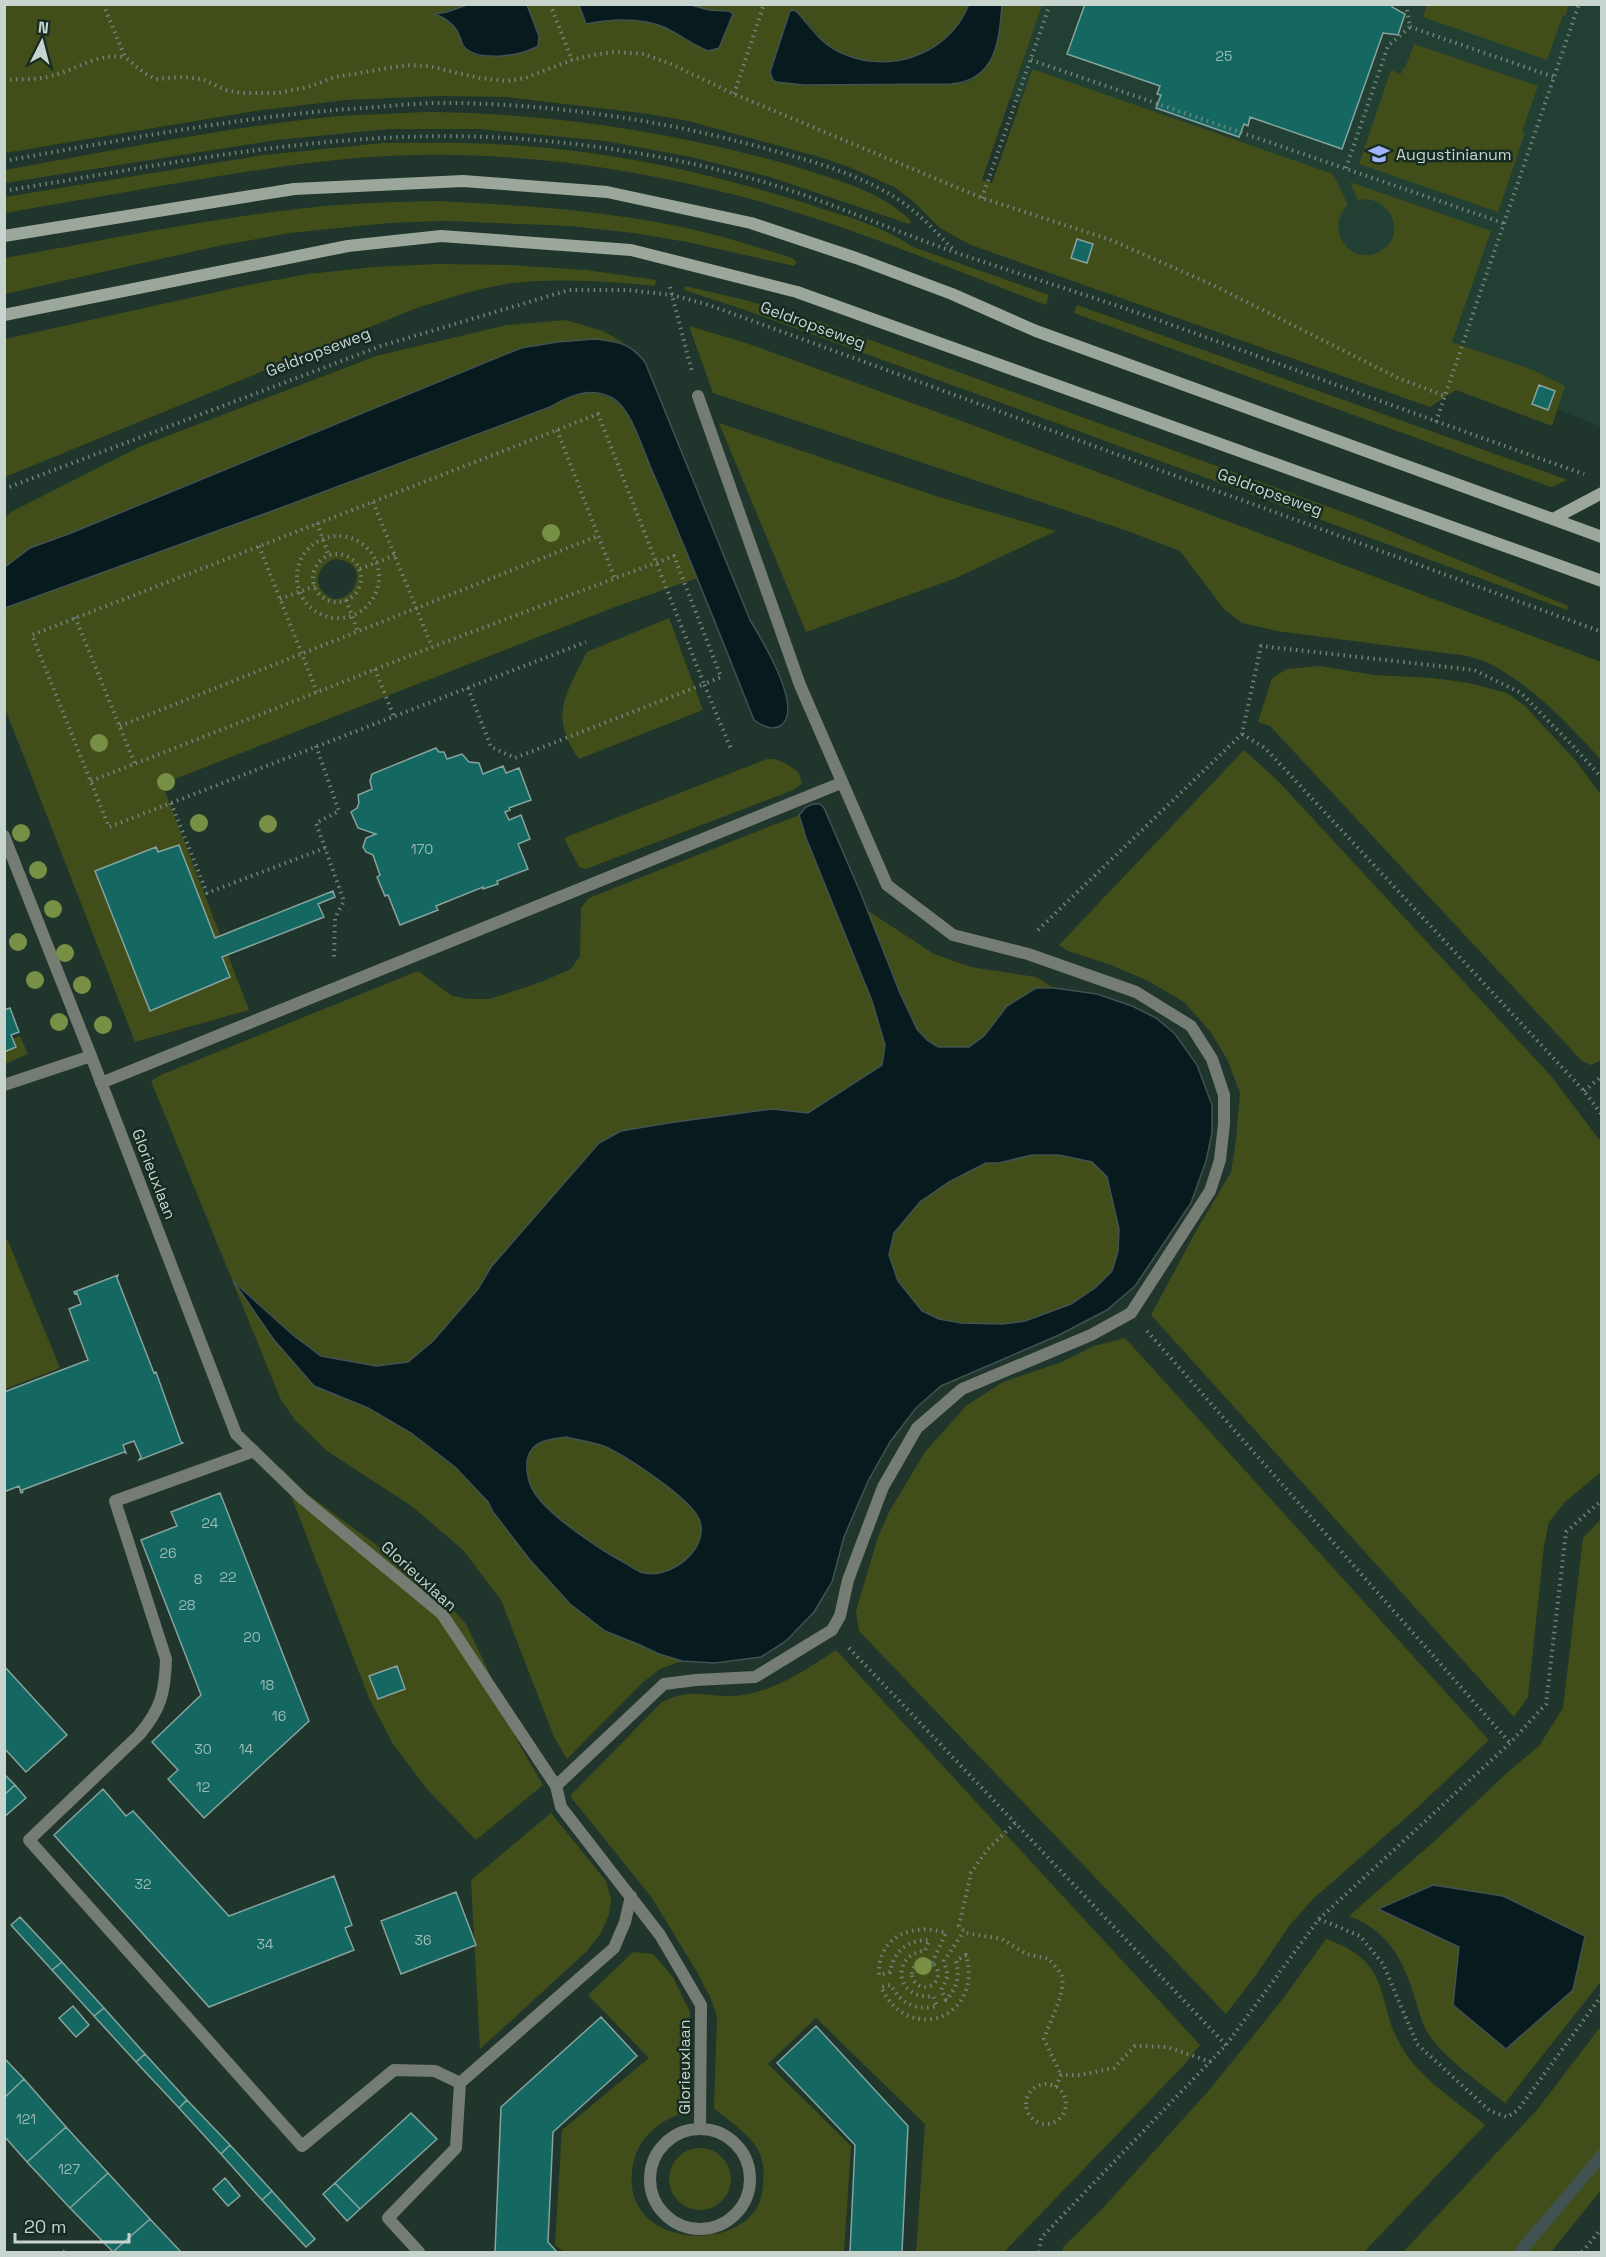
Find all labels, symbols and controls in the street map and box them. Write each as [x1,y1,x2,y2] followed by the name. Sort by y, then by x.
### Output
[12,12,72,72] north arrow
[37,17,50,39] text: N
[1216,47,1232,65] house number: 25
[1367,142,1391,166] school or university icon: Augustinianum
[1396,144,1512,165] place label: Augustinianum
[758,296,868,354] street label: Geldropseweg
[263,322,373,382] street label: Geldropseweg
[1215,463,1325,521] street label: Geldropseweg
[411,840,433,858] house number: 170
[127,1126,181,1222] street label: Glorieuxlaan
[202,1514,219,1532] house number: 24
[377,1536,461,1616] street label: Glorieuxlaan
[159,1544,177,1562] house number: 26
[220,1568,236,1586] house number: 22
[194,1570,203,1588] house number: 8
[178,1596,196,1614] house number: 28
[243,1628,261,1646] house number: 20
[260,1676,275,1694] house number: 18
[272,1707,286,1725] house number: 16
[194,1740,212,1758] house number: 30
[239,1740,254,1758] house number: 14
[196,1778,210,1796] house number: 12
[135,1875,151,1893] house number: 32
[414,1931,432,1949] house number: 36
[256,1935,274,1953] house number: 34
[674,2019,695,2115] street label: Glorieuxlaan
[16,2110,36,2128] house number: 121
[58,2160,80,2178] house number: 127
[15,2206,129,2244] scale bar
[24,2215,67,2238] text: 20 m

